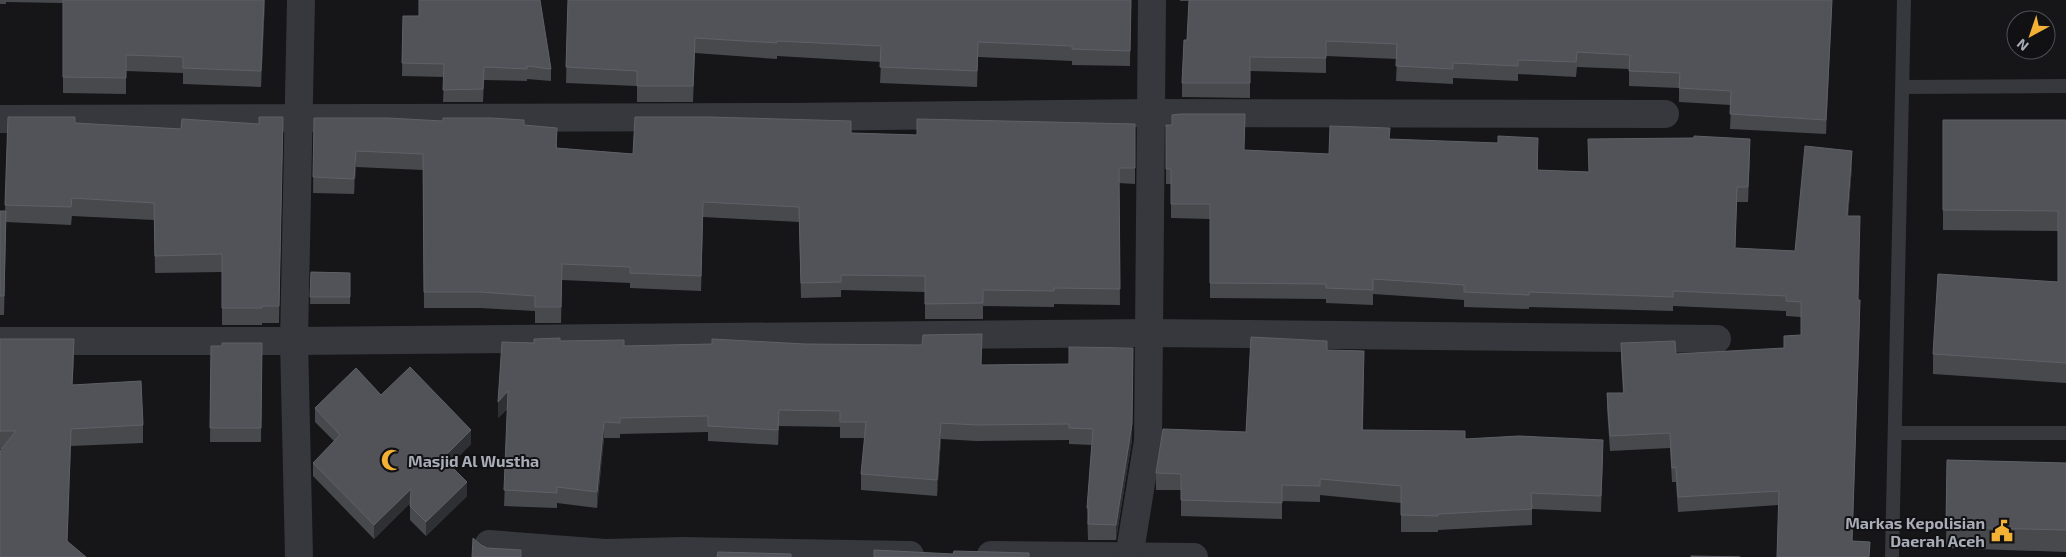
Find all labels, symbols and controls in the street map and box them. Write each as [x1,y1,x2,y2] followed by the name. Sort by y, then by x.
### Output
[2006,10,2056,60] north arrow
[2013,36,2032,55] text: N
[379,447,405,473] mosque icon: Masjid Al Wustha
[408,451,539,470] place label: Masjid Al Wustha
[1845,513,1985,550] place label: Markas Kepolisian Daerah Aceh
[1989,518,2015,544] public building icon: Markas Kepolisian Daerah Aceh

